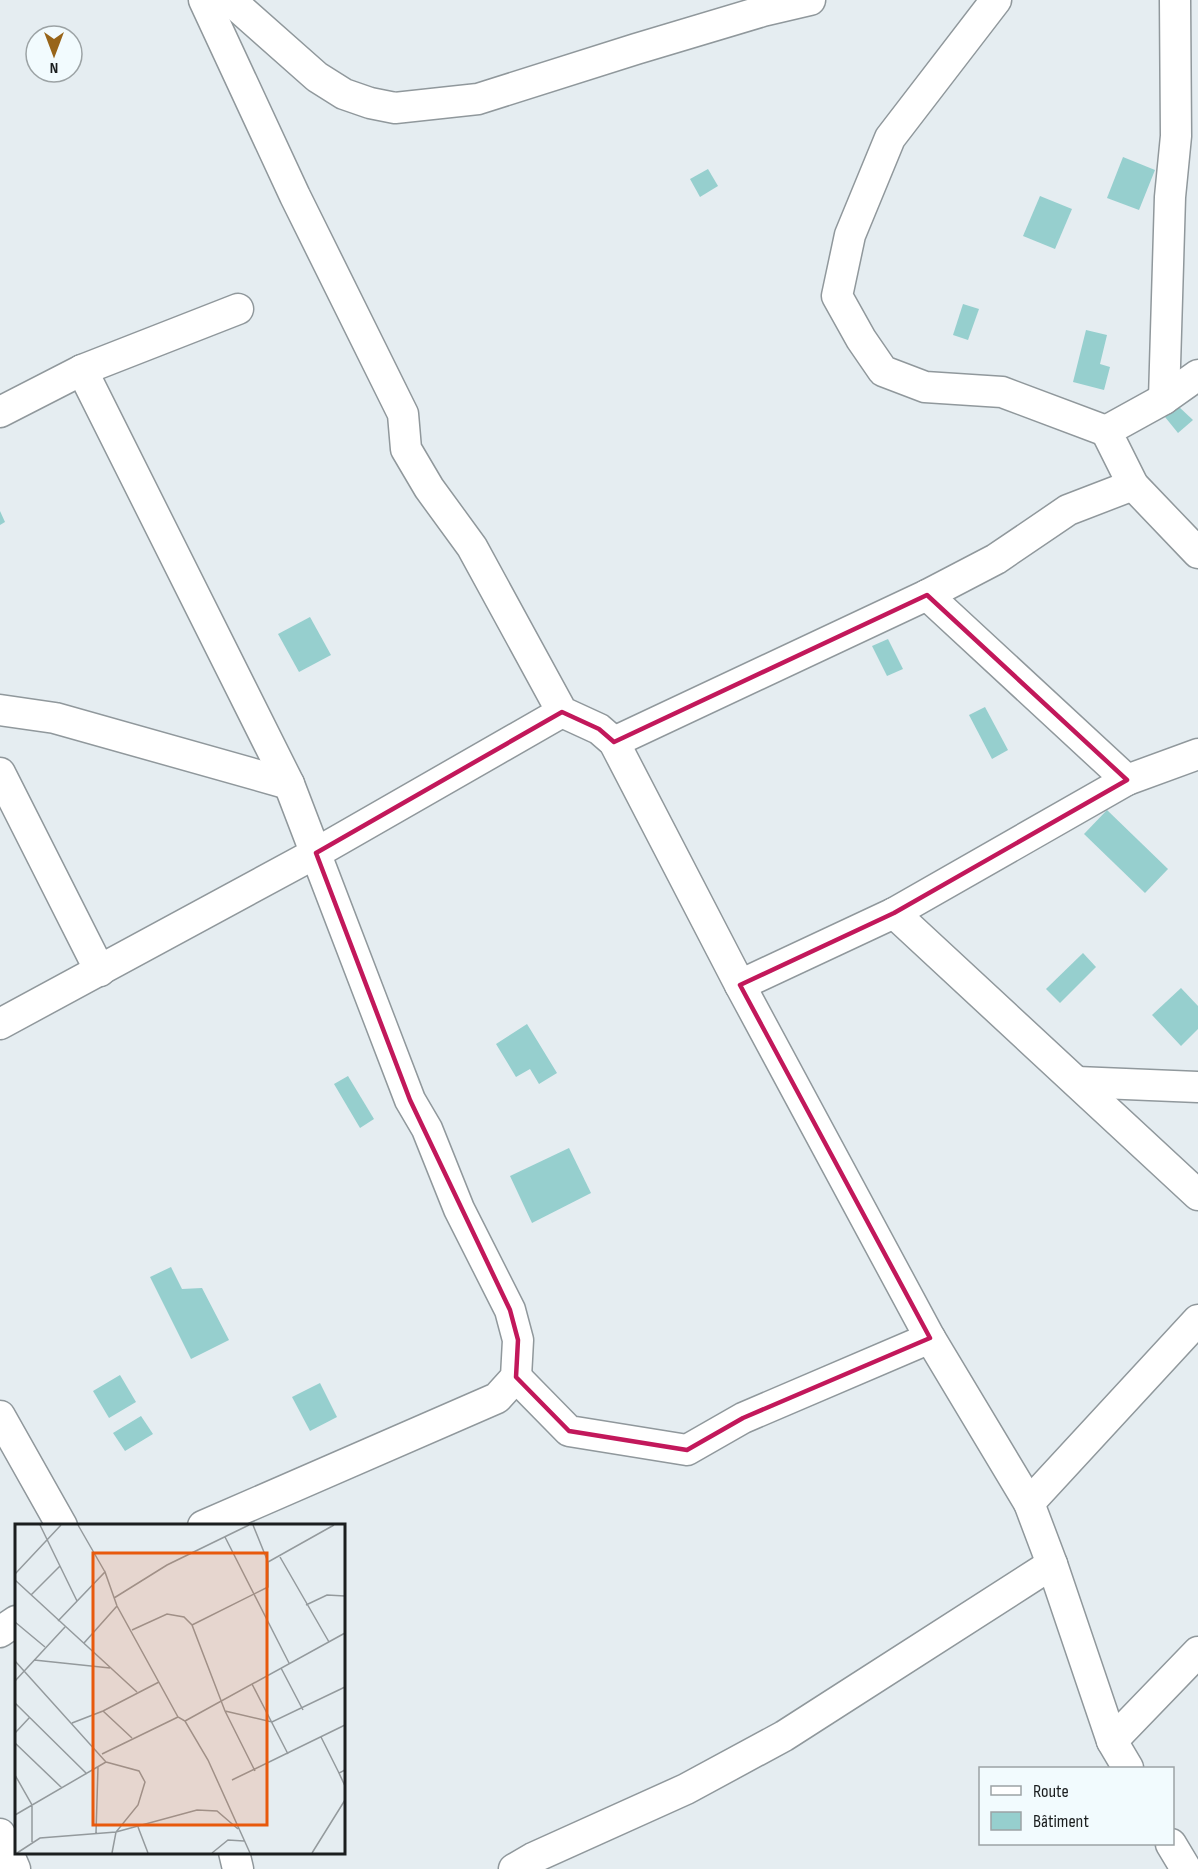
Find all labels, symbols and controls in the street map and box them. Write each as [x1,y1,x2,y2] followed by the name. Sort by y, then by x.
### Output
[24,24,84,84] north arrow
[50,58,58,77] text: N
[15,1524,345,1854] inset map
[979,1767,1174,1845] legend
[1033,1781,1069,1802] text: Route
[1033,1811,1089,1832] text: Bâtiment

